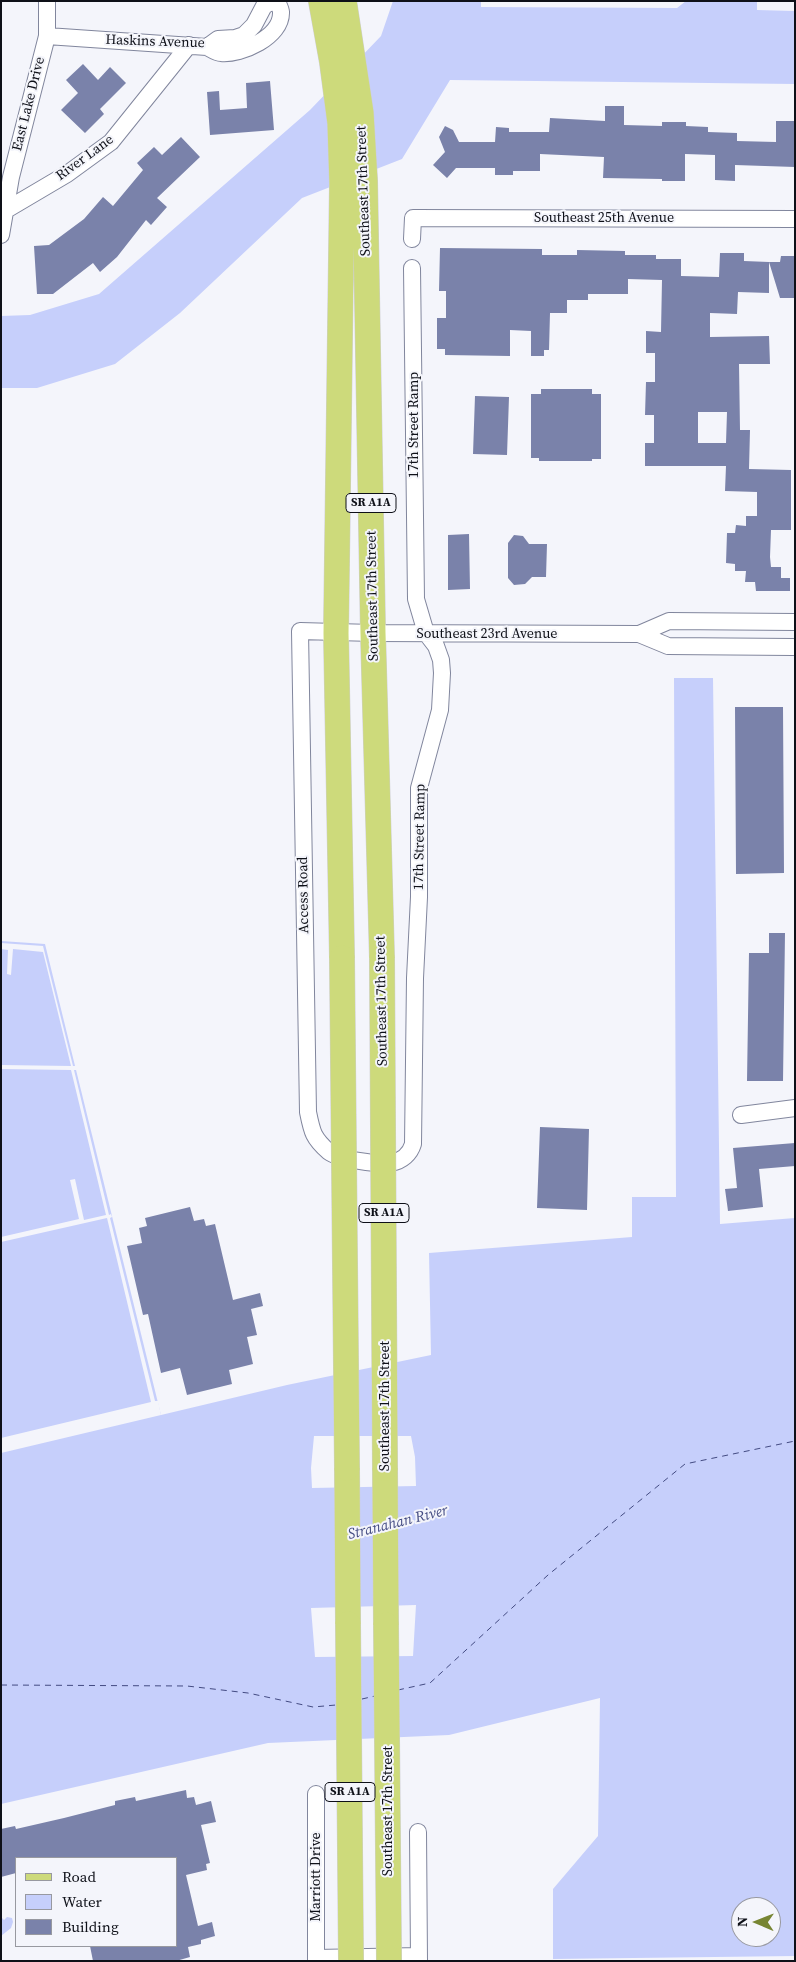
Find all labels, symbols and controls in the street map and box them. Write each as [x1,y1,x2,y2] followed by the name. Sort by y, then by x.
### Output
[105,32,205,52] street label: Haskins Avenue
[9,55,49,153] street label: East Lake Drive
[353,126,375,256] street label: Southeast 17th Street
[53,131,117,185] street label: River Lane
[534,210,674,226] street label: Southeast 25th Avenue
[406,372,422,478] street label: 17th Street Ramp
[346,493,396,512] road number: SR A1A
[363,531,383,661] street label: Southeast 17th Street
[417,626,557,642] street label: Southeast 23rd Avenue
[411,784,429,890] street label: 17th Street Ramp
[295,856,313,934] street label: Access Road
[372,936,392,1066] street label: Southeast 17th Street
[359,1204,409,1222] road number: SR A1A
[377,1341,393,1471] street label: Southeast 17th Street
[346,1502,450,1544] water label: Stranahan River
[380,1746,396,1876] street label: Southeast 17th Street
[325,1782,375,1801] road number: SR A1A
[308,1832,324,1922] street label: Marriott Drive
[15,1857,178,1947] legend
[62,1866,96,1887] text: Road
[62,1891,102,1912] text: Water
[731,1897,781,1947] north arrow
[62,1916,119,1937] text: Building
[732,1916,752,1927] text: N

